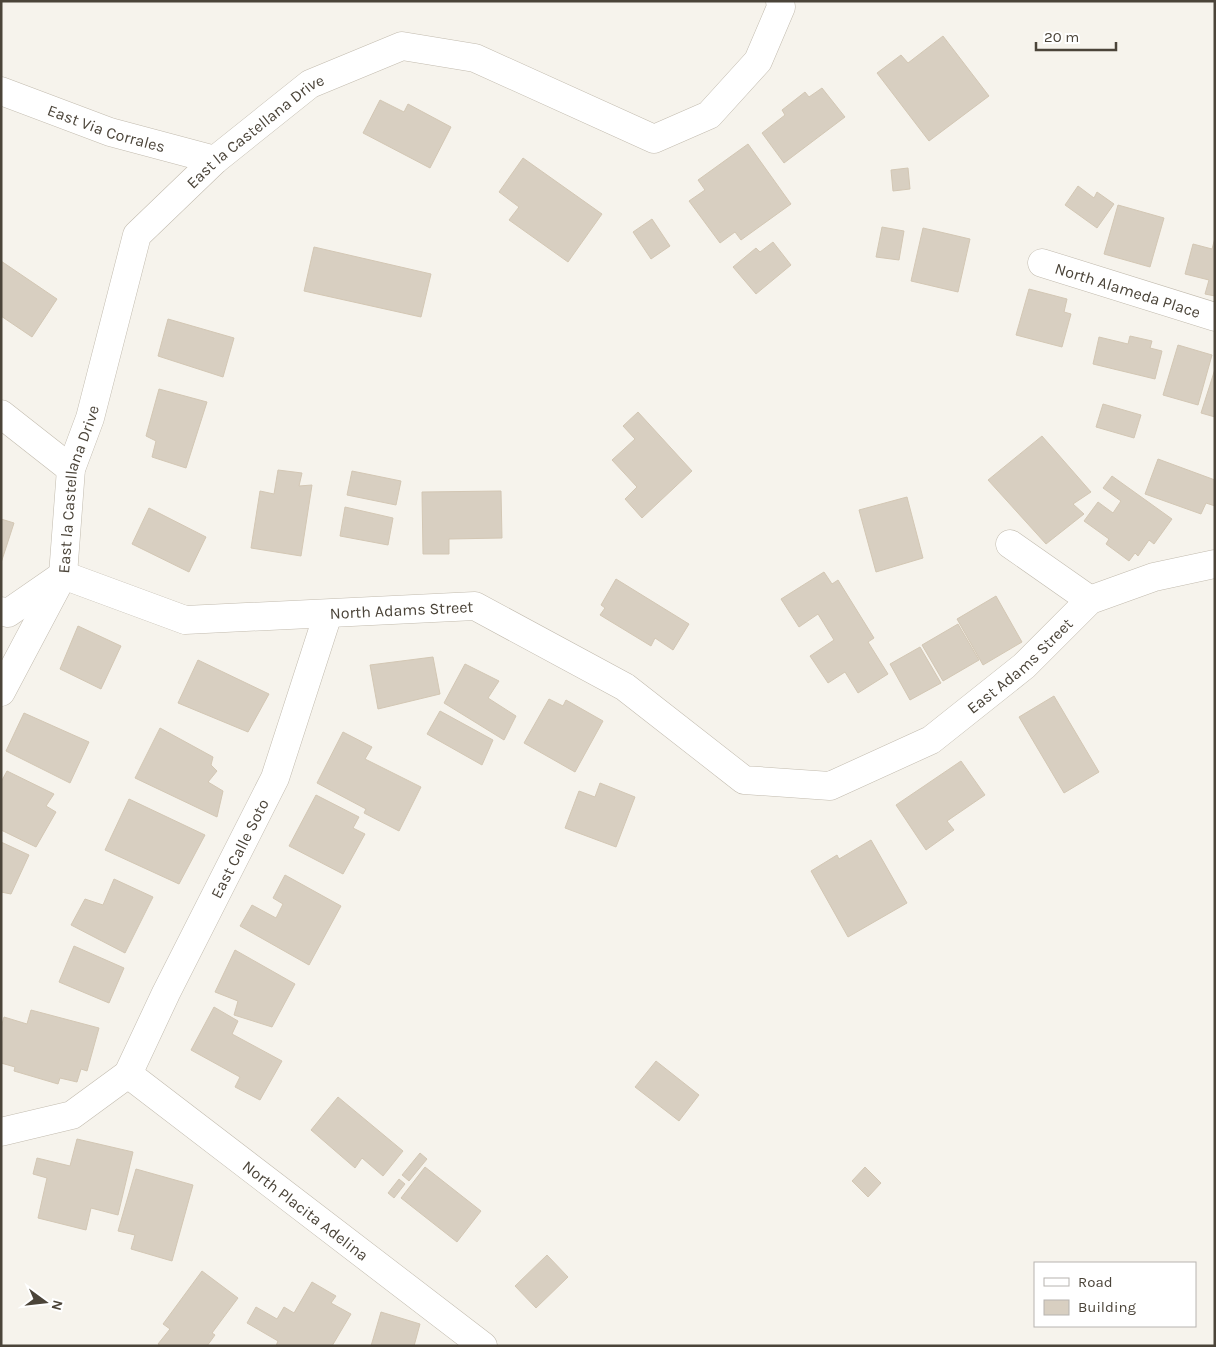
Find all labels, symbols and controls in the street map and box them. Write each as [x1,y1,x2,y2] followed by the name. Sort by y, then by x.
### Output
[1036,20,1116,52] scale bar
[1044,28,1079,46] text: 20 m
[183,70,327,192] street label: East la Castellana Drive
[45,100,167,156] street label: East Via Corrales
[1053,259,1203,322] street label: North Alameda Place
[54,403,103,574] street label: East la Castellana Drive
[329,597,474,623] street label: North Adams Street
[963,614,1077,718] street label: East Adams Street
[207,796,273,901] street label: East Calle Soto
[239,1156,372,1265] street label: North Placita Adelina
[1034,1262,1196,1327] legend
[1078,1273,1113,1291] text: Road
[20,1277,70,1327] north arrow
[48,1298,67,1312] text: N
[1078,1298,1136,1316] text: Building

